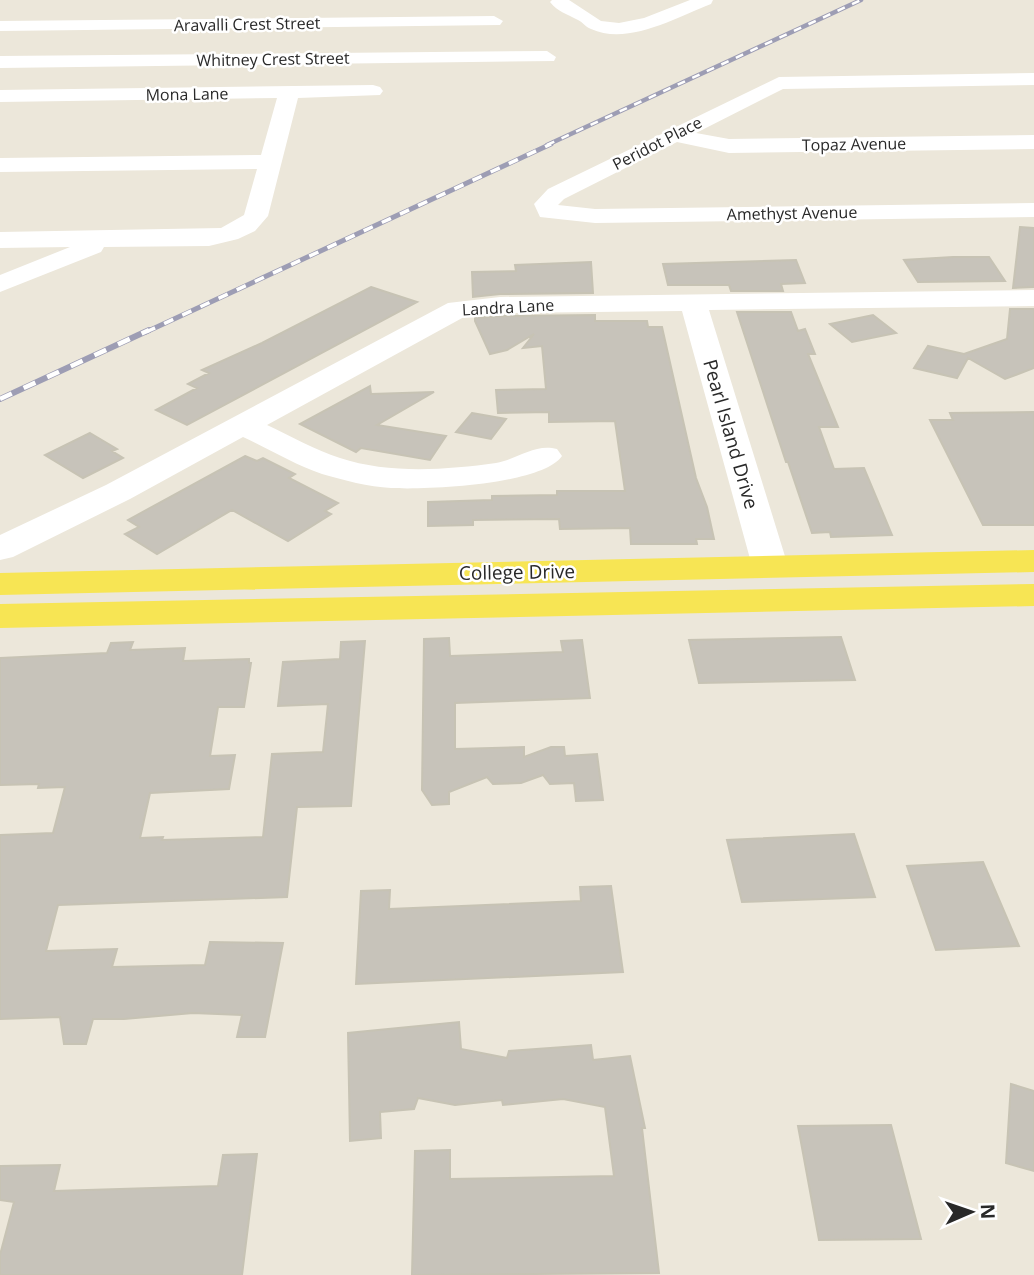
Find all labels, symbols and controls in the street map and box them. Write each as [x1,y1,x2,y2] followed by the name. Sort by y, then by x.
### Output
[174,12,321,36] street label: Aravalli Crest Street
[196,47,350,71] street label: Whitney Crest Street
[145,82,229,106] street label: Mona Lane
[608,111,706,175] street label: Peridot Place
[802,132,906,156] street label: Topaz Avenue
[726,201,858,225] street label: Amethyst Avenue
[461,294,555,320] street label: Landra Lane
[697,356,765,512] street label: Pearl Island Drive
[459,558,575,586] street label: College Drive
[936,1177,1006,1247] north arrow
[975,1203,1001,1220] text: N

